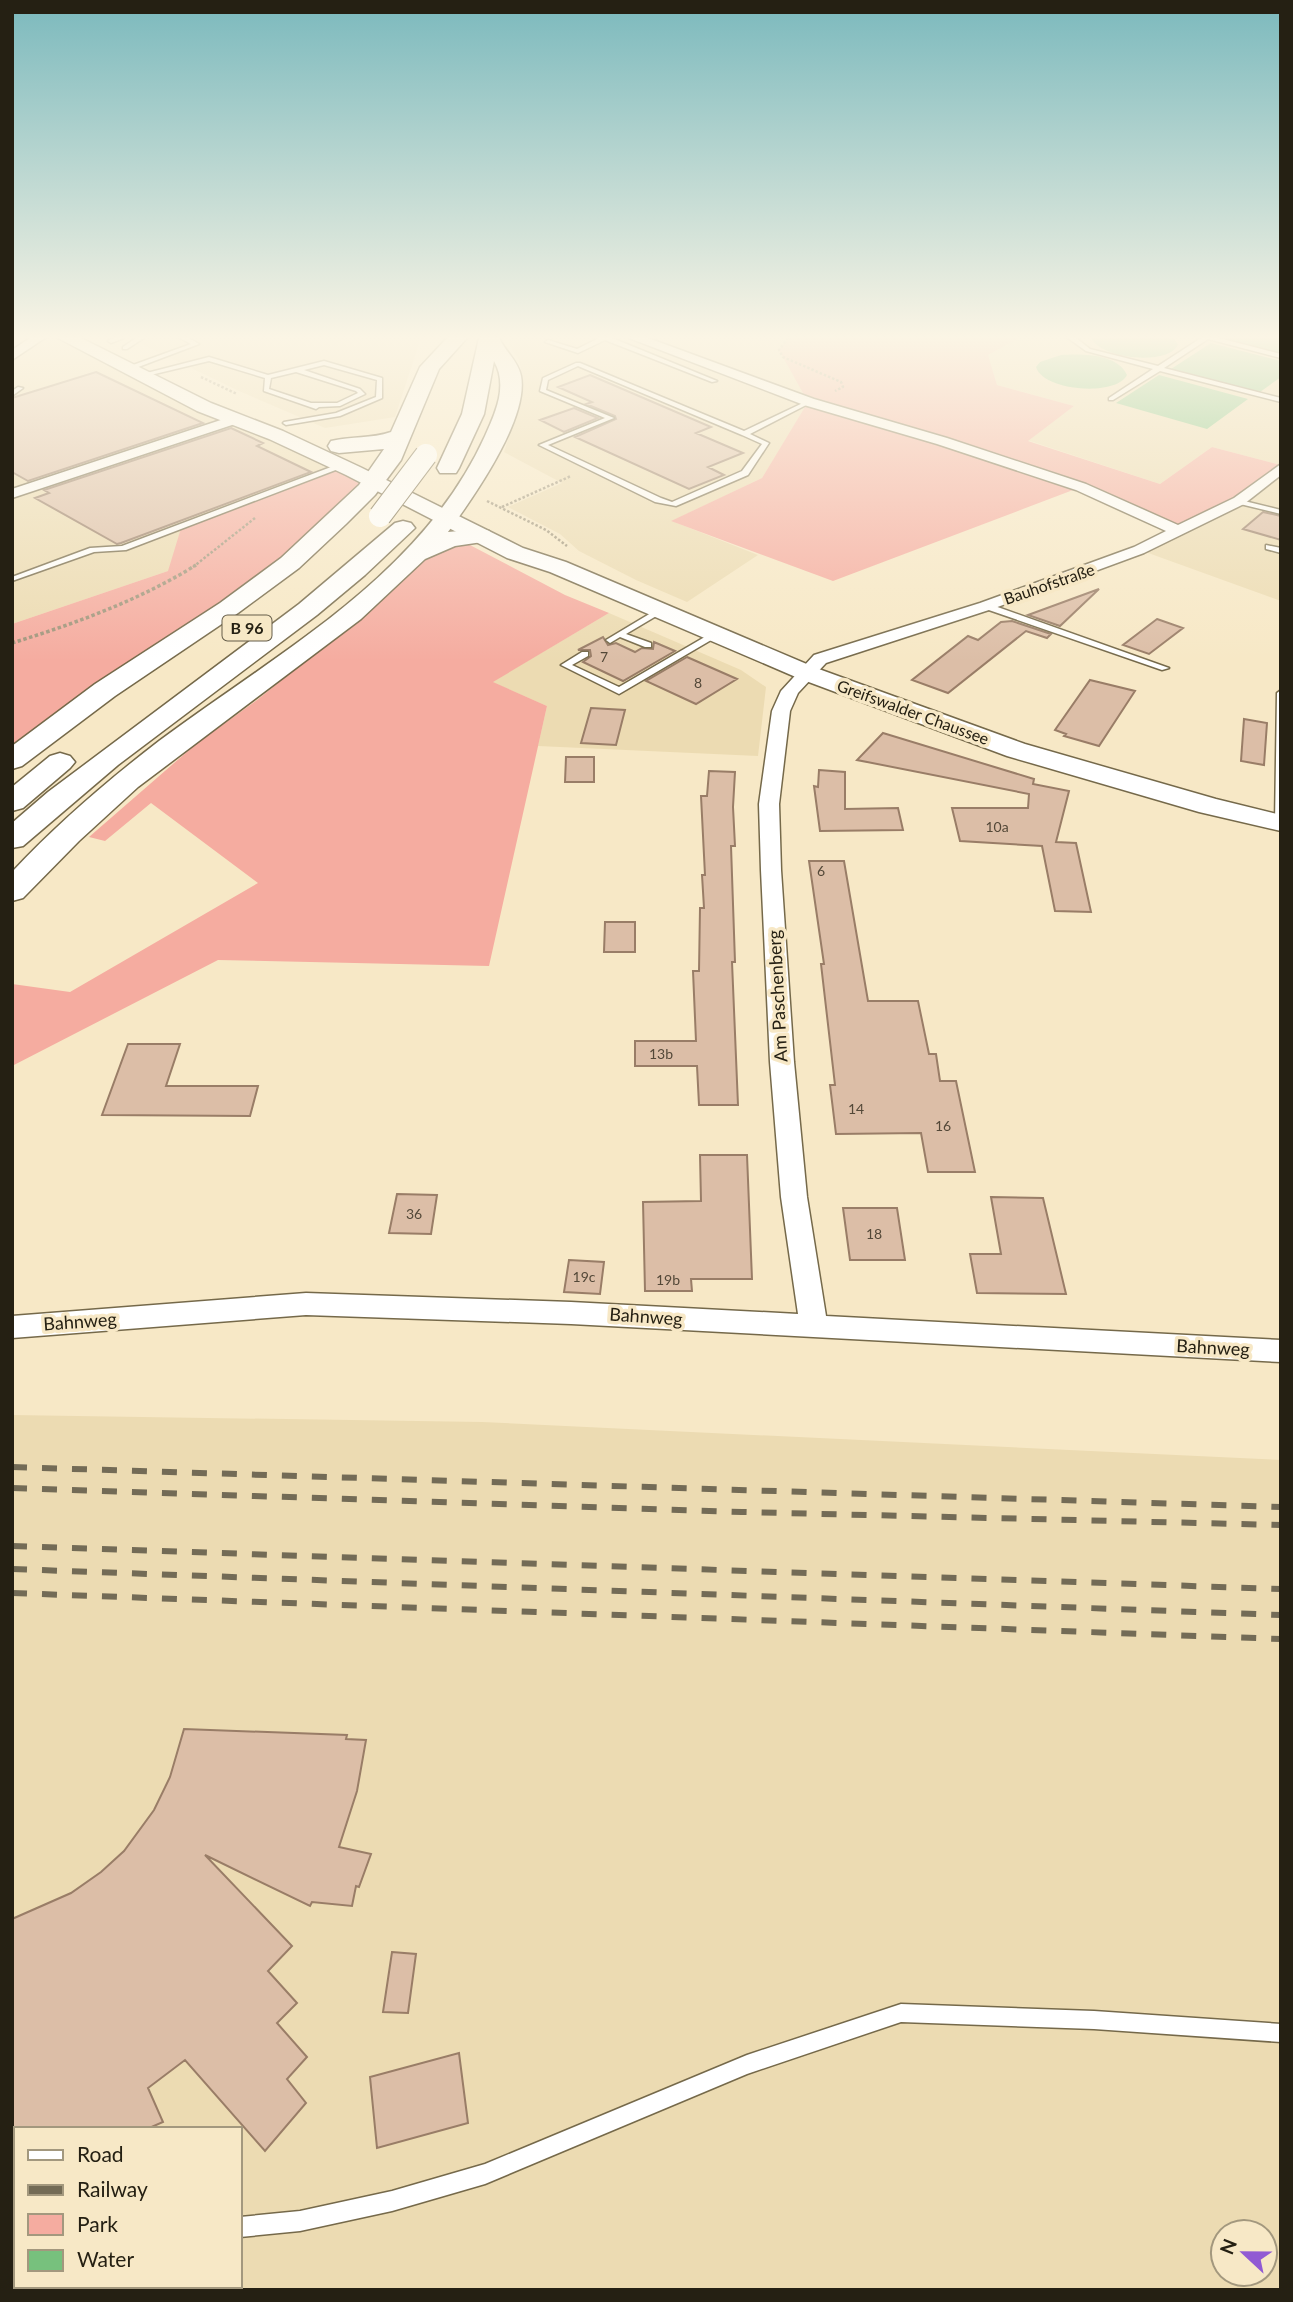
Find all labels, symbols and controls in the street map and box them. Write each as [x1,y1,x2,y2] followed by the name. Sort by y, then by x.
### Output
[1001,559,1097,608] street label: Bauhofstraße
[222,615,272,640] road number: B 96
[600,648,608,665] house number: 7
[694,674,702,691] house number: 8
[835,675,992,748] street label: Greifswalder Chaussee
[985,818,1009,835] house number: 10a
[817,862,825,879] house number: 6
[763,929,791,1063] street label: Am Paschenberg
[649,1045,673,1062] house number: 13b
[848,1100,864,1117] house number: 14
[935,1117,951,1134] house number: 16
[406,1205,422,1222] house number: 36
[866,1225,882,1242] house number: 18
[573,1268,596,1285] house number: 19c
[656,1271,680,1288] house number: 19b
[609,1302,683,1330] street label: Bahnweg
[43,1307,117,1335] street label: Bahnweg
[1176,1334,1250,1360] street label: Bahnweg
[14,2127,242,2288] legend
[77,2141,124,2166] text: Road
[77,2176,148,2201] text: Railway
[77,2211,118,2236] text: Park
[1209,2218,1279,2288] north arrow
[1214,2235,1241,2258] text: N
[77,2246,134,2271] text: Water

